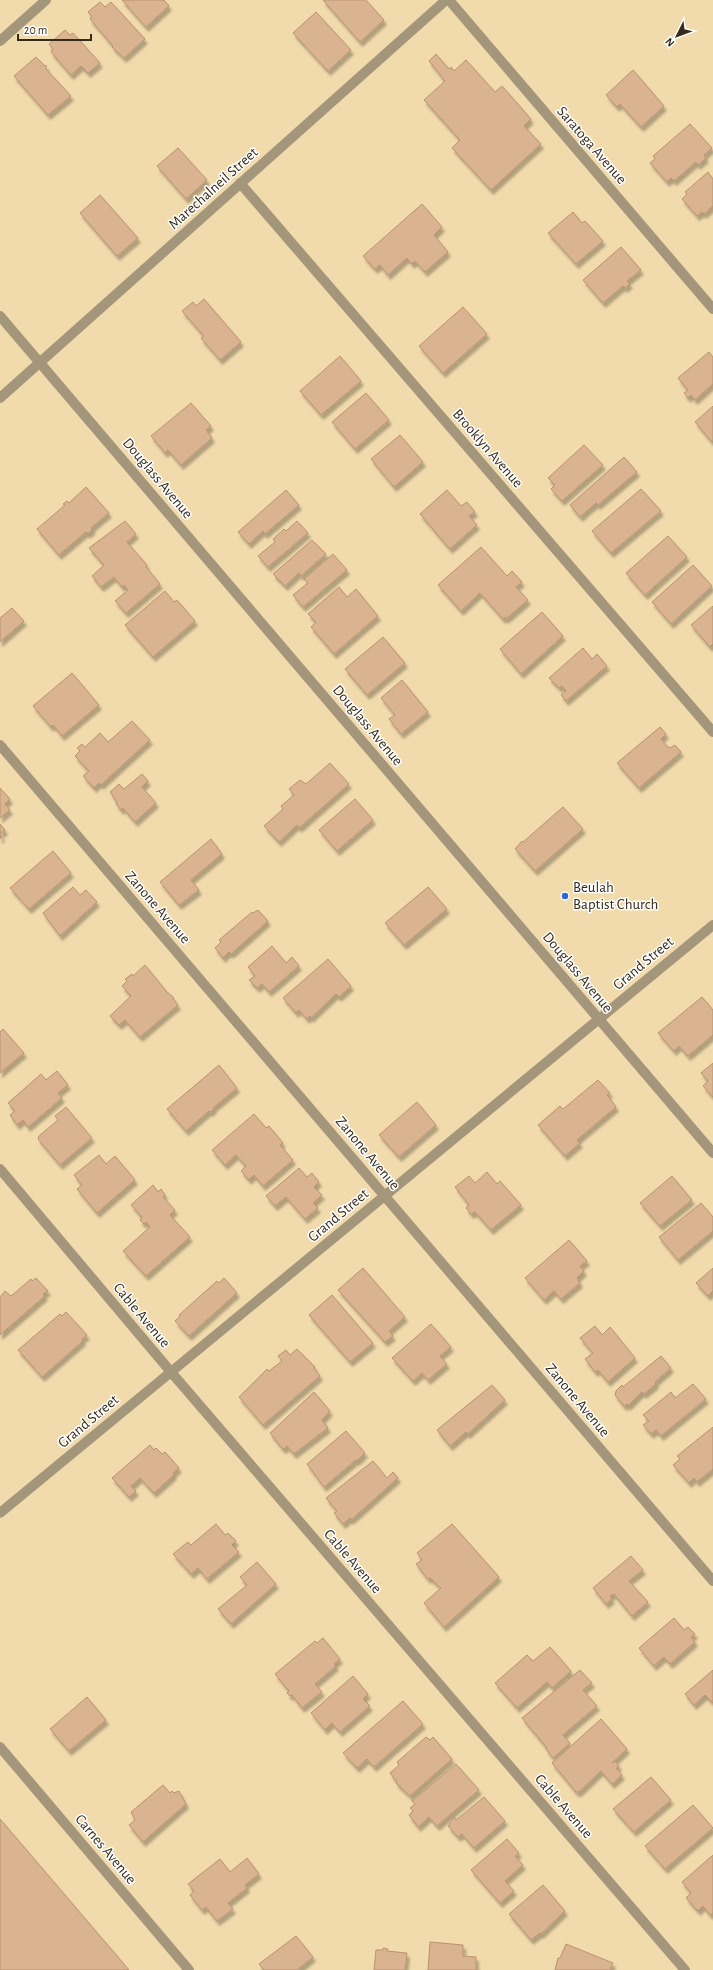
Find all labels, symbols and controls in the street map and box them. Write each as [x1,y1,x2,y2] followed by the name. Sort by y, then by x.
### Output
[18,16,91,42] scale bar
[657,16,697,56] north arrow
[24,24,47,36] text: 20 m
[663,36,677,49] text: N
[554,104,629,187] street label: Saratoga Avenue
[166,144,261,232] street label: Marechalneil Street
[450,406,526,490] street label: Brooklyn Avenue
[120,435,196,521] street label: Douglass Avenue
[330,682,406,768] street label: Douglass Avenue
[122,868,193,946] street label: Zanone Avenue
[573,880,658,912] place label: Beulah Baptist Church
[560,891,570,901] marker: Beulah Baptist Church
[540,929,616,1015] street label: Douglass Avenue
[610,934,676,993] street label: Grand Street
[333,1114,403,1193] street label: Zanone Avenue
[305,1186,371,1245] street label: Grand Street
[110,1280,173,1351] street label: Cable Avenue
[543,1361,613,1440] street label: Zanone Avenue
[55,1392,121,1451] street label: Grand Street
[321,1526,384,1596] street label: Cable Avenue
[532,1771,595,1841] street label: Cable Avenue
[72,1812,139,1887] street label: Carnes Avenue

